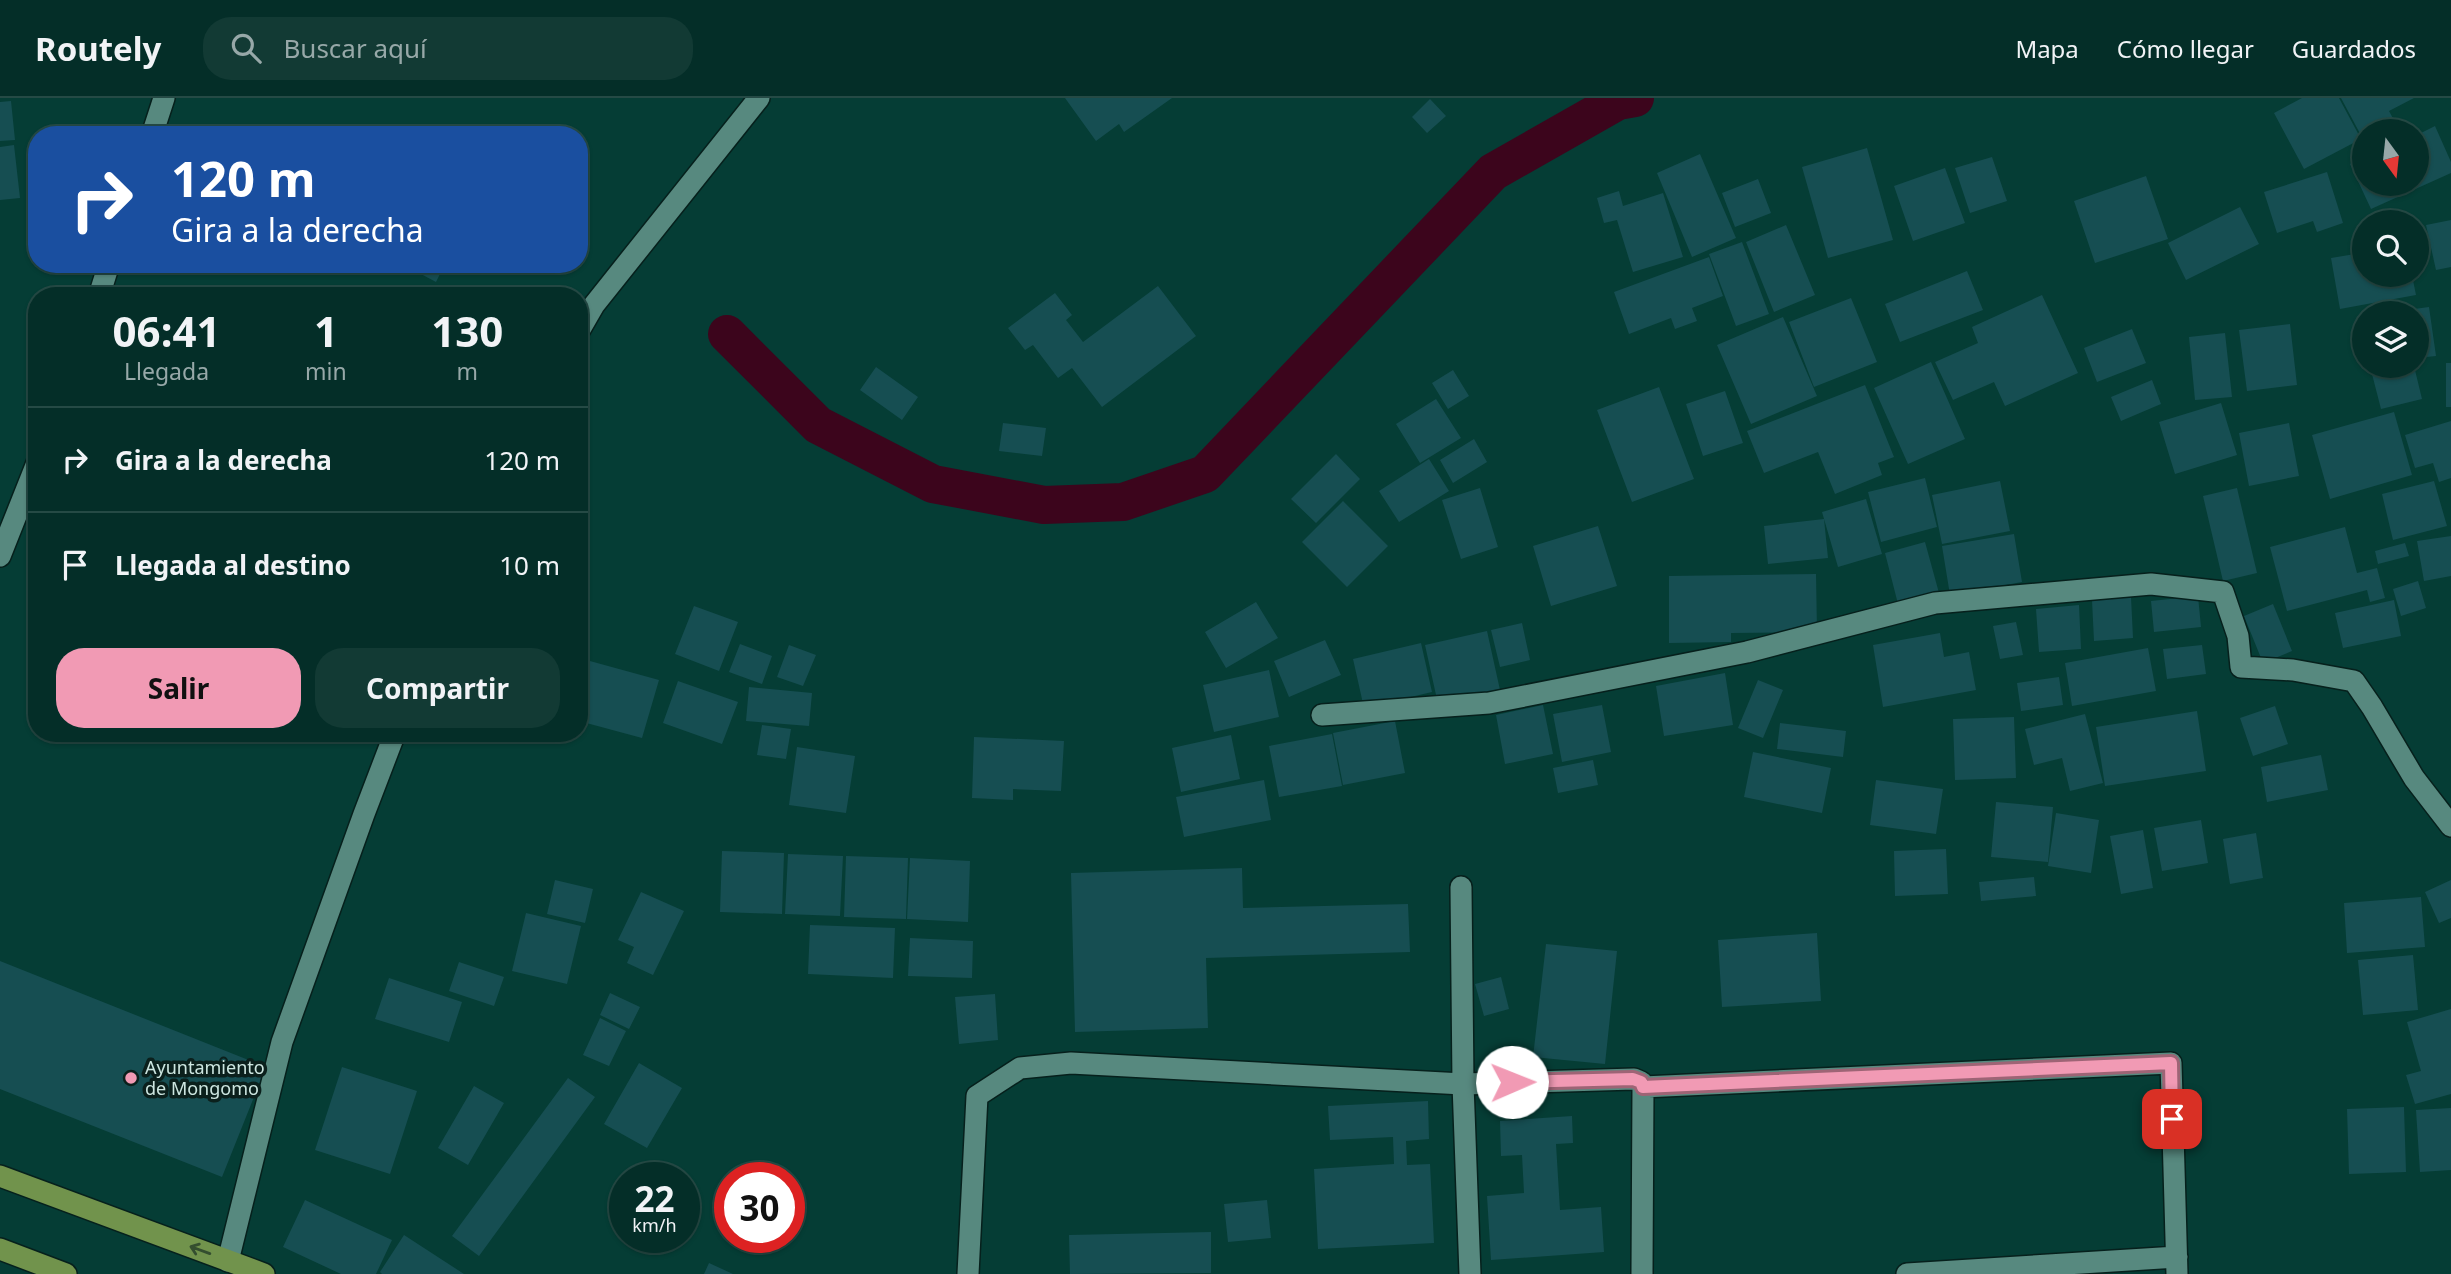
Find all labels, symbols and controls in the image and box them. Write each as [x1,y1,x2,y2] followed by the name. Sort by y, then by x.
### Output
[203,17,693,80] search box
[35,26,161,71] text: Routely
[227,29,265,67] icon: search
[283,30,427,66] text: Buscar aquí
[2015,32,2079,65] text: Mapa
[2117,32,2254,65] text: Cómo llegar
[2292,32,2416,65] text: Guardados
[2352,119,2429,196] north arrow
[2352,119,2429,378] map controls
[171,145,316,211] text: 120 m
[56,154,147,245] icon: right
[171,208,424,251] text: Gira a la derecha
[2352,210,2429,287] button: search
[2352,301,2429,378] button: layers
[113,302,220,359] text: 06:41
[314,302,338,359] text: 1
[431,302,503,359] text: 130
[124,355,209,387] text: Llegada
[305,355,347,387] text: min
[457,355,478,387] text: m
[56,441,94,479] icon: right
[115,442,332,478] text: Gira a la derecha
[484,442,560,478] text: 120 m
[56,546,94,584] icon: arrive
[115,547,351,583] text: Llegada al destino
[499,547,560,583] text: 10 m
[56,648,301,728] button: Salir
[315,648,560,728] button: Compartir
[1475,1045,1549,1119] position arrow
[145,1055,265,1100] place label: Ayuntamiento de Mongomo
[123,1070,139,1086] marker: Ayuntamiento de Mongomo
[2142,1089,2202,1149] pin
[2153,1100,2191,1138] icon: arrive
[714,1162,805,1253] speed limit sign: 30
[634,1175,675,1222] text: 22
[632,1213,677,1237] text: km/h
[190,1243,212,1256] one-way arrow

